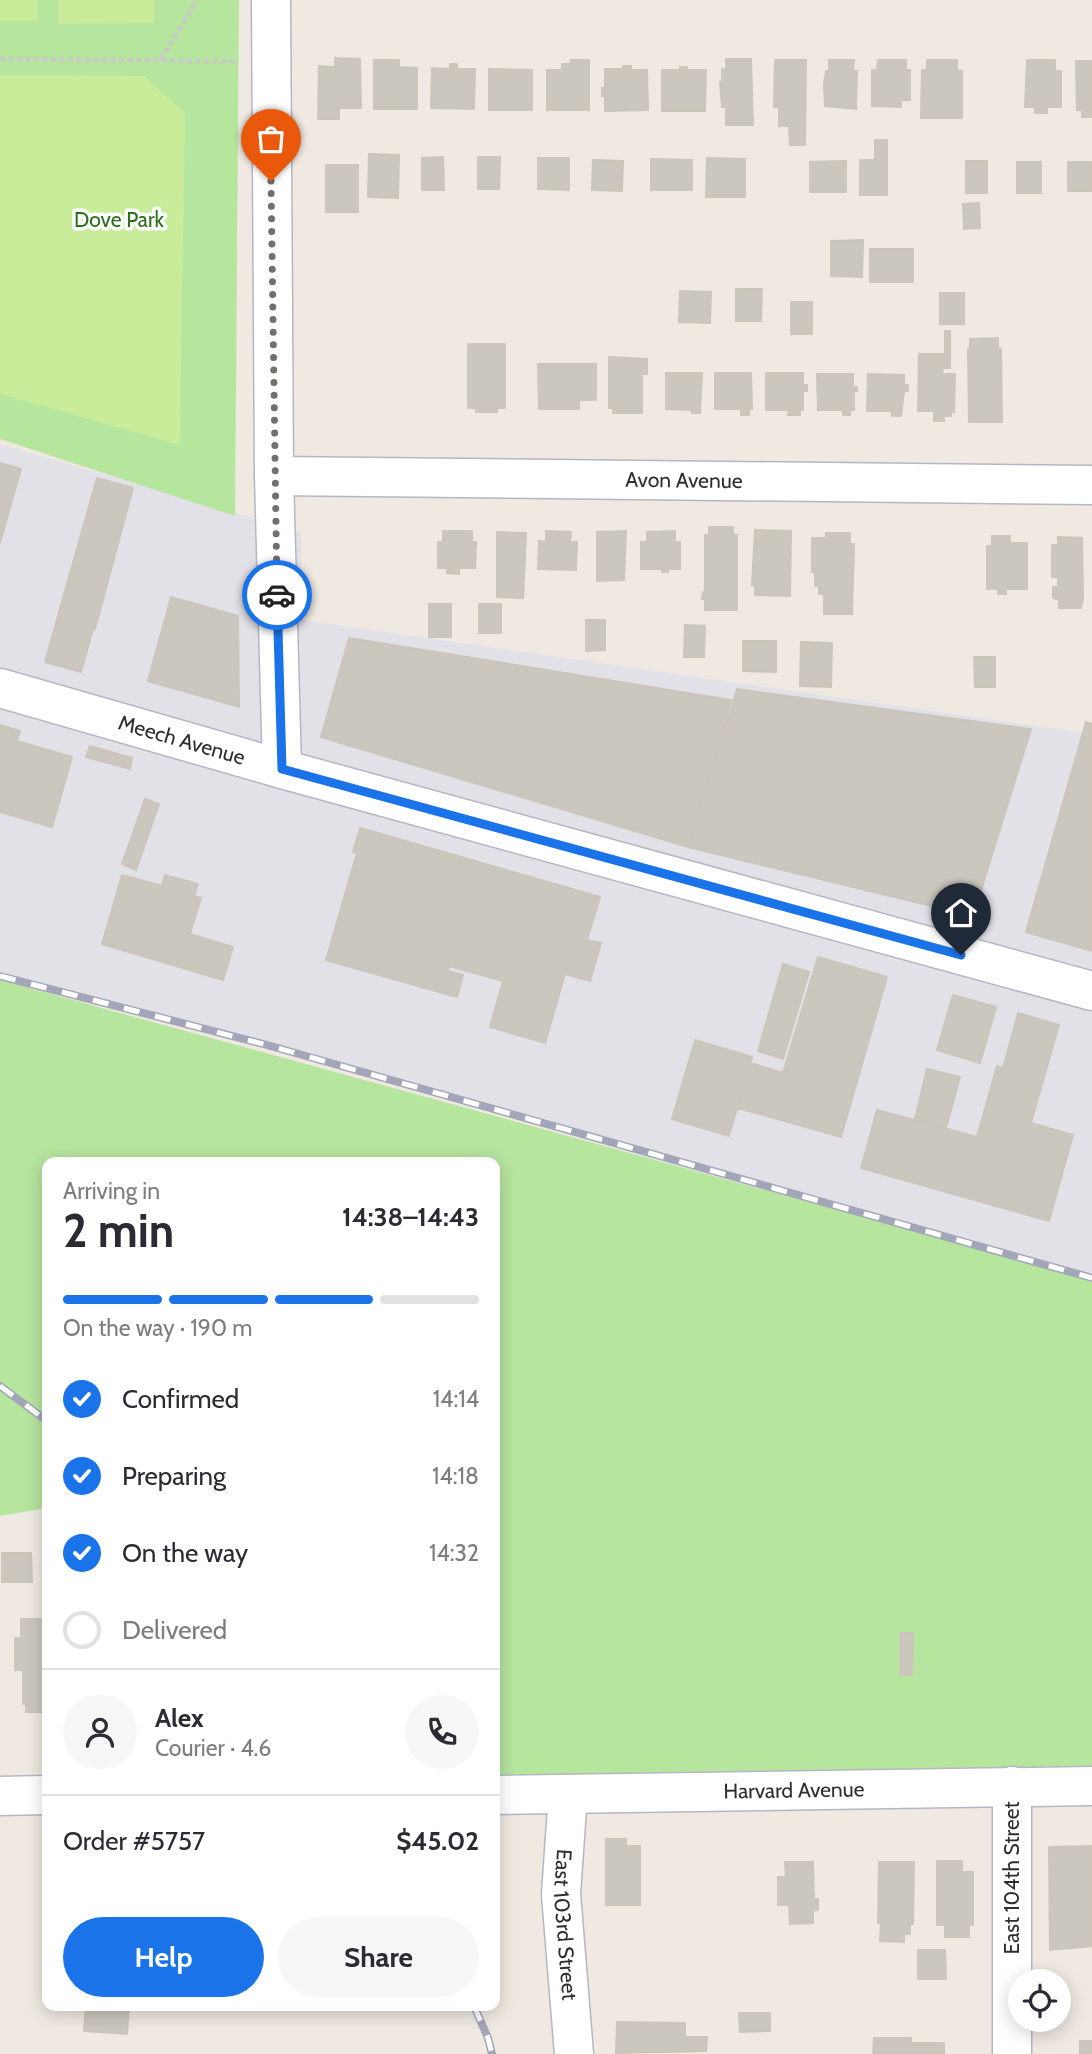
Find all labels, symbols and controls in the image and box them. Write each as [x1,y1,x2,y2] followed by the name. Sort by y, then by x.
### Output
[241,109,301,181] pin
[252,120,290,158] icon: bag
[74,207,165,232] park label: Dove Park
[625,467,743,493] street label: Avon Avenue
[242,560,312,630] courier
[258,576,296,614] icon: car
[116,710,248,770] street label: Meech Avenue
[931,883,991,955] pin
[942,894,980,932] icon: home
[63,1177,160,1205] text: Arriving in
[342,1201,479,1233] text: 14:38–14:43
[63,1203,174,1259] text: 2 min
[63,1314,252,1342] text: On the way · 190 m
[63,1380,101,1418] icon: check
[122,1383,239,1415] text: Confirmed
[433,1385,479,1413] text: 14:14
[63,1457,101,1495] icon: check
[122,1460,226,1492] text: Preparing
[432,1462,479,1490] text: 14:18
[63,1534,101,1572] icon: check
[122,1537,248,1569] text: On the way
[429,1539,479,1567] text: 14:32
[122,1614,227,1646] text: Delivered
[63,1695,137,1769] button: person
[405,1695,479,1769] button: phone
[155,1702,204,1734] text: Alex
[155,1734,271,1762] text: Courier · 4.6
[723,1776,865,1804] street label: Harvard Avenue
[999,1801,1024,1955] street label: East 104th Street
[63,1825,205,1857] text: Order #5757
[396,1825,479,1857] text: $45.02
[549,1848,583,2001] street label: East 103rd Street
[63,1917,264,1997] button: Help
[278,1917,479,1997] button: Share
[1008,1969,1071,2032] map controls
[1008,1969,1071,2032] button: locate

